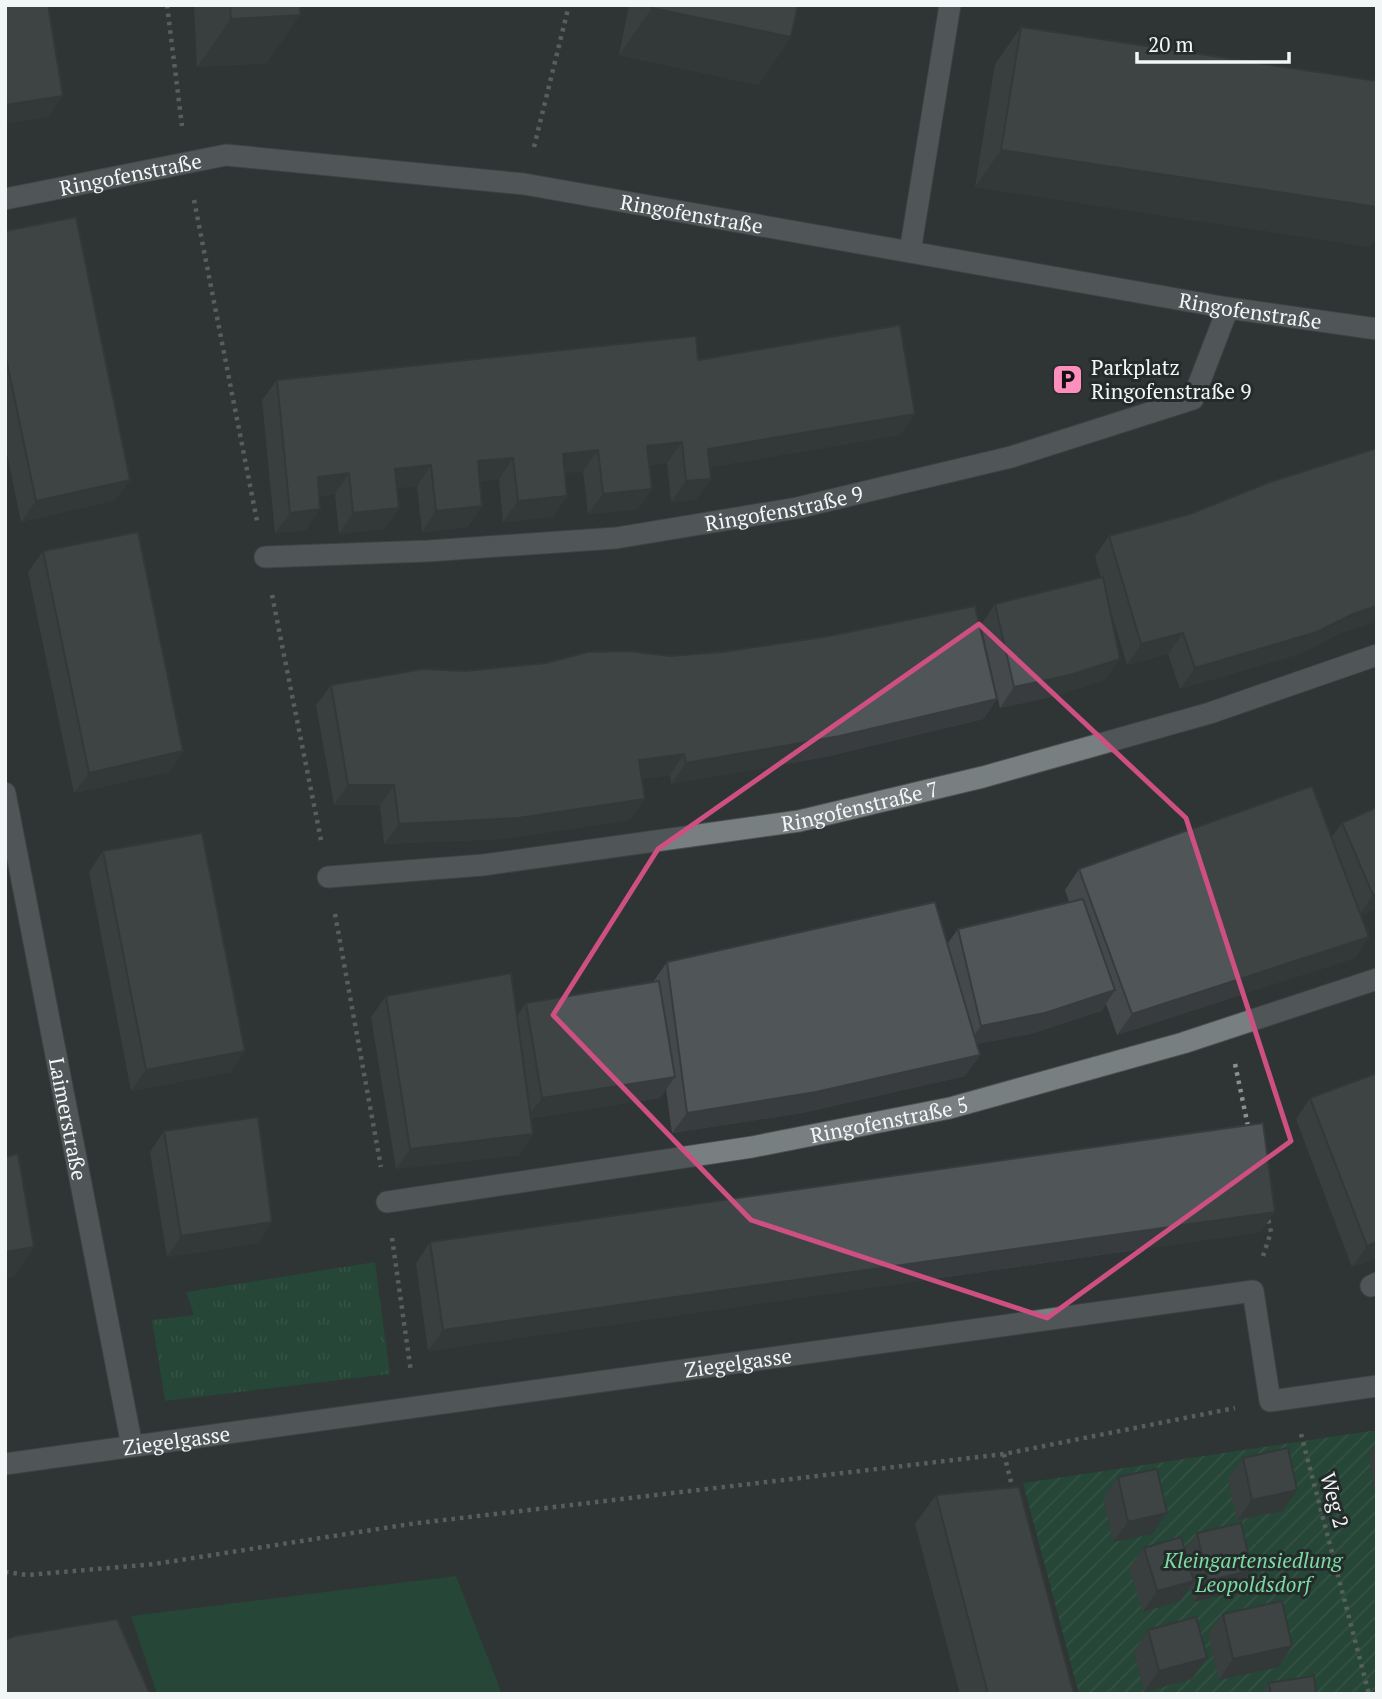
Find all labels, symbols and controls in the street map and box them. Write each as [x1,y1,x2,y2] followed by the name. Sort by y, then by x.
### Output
[1137,21,1289,65] scale bar
[1148,30,1194,58] text: 20 m
[57,146,204,202] street label: Ringofenstraße
[618,187,765,240] street label: Ringofenstraße
[1177,286,1324,335] street label: Ringofenstraße
[1091,353,1251,405] place label: Parkplatz Ringofenstraße 9
[1051,362,1085,396] parking icon: Parkplatz Ringofenstraße 9
[703,479,866,537] street label: Ringofenstraße 9
[779,774,941,837] street label: Ringofenstraße 7
[43,1055,94,1183] street label: Laimerstraße
[808,1090,971,1149] street label: Ringofenstraße 5
[683,1341,793,1384] street label: Ziegelgasse
[121,1419,232,1462] street label: Ziegelgasse
[1314,1469,1356,1531] street label: Weg 2
[1163,1546,1344,1598] park label: Kleingartensiedlung Leopoldsdorf

